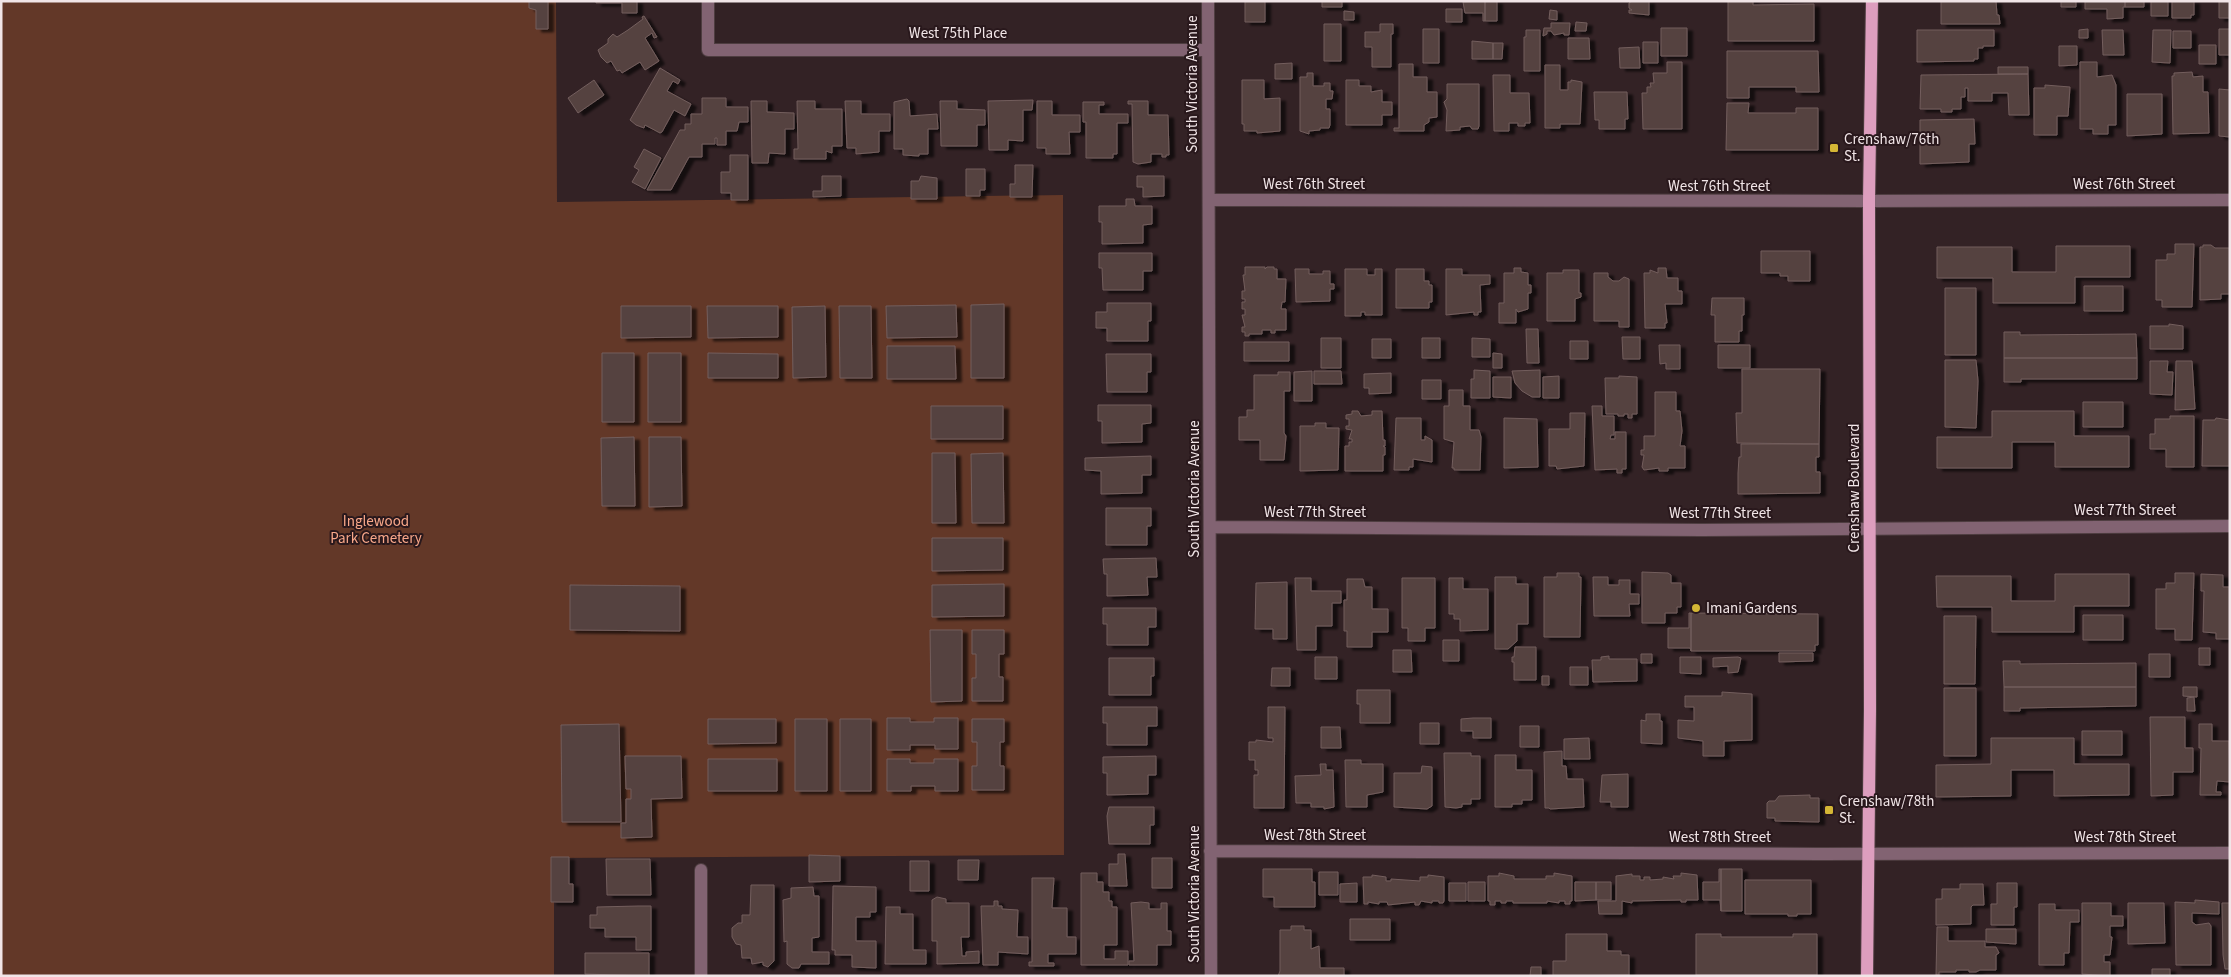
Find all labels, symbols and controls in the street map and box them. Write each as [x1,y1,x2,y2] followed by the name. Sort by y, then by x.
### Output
[1182,15,1203,153] street label: South Victoria Avenue
[909,23,1007,44] street label: West 75th Place
[1844,129,1939,167] place label: Crenshaw/76th St.
[1828,142,1840,154] marker: Crenshaw/76th St.
[1263,174,1365,195] street label: West 76th Street
[2073,174,2175,195] street label: West 76th Street
[1668,176,1770,197] street label: West 76th Street
[1184,420,1205,558] street label: South Victoria Avenue
[1844,423,1865,553] street label: Crenshaw Boulevard
[2074,500,2176,521] street label: West 77th Street
[1264,502,1366,523] street label: West 77th Street
[1669,503,1771,524] street label: West 77th Street
[330,511,422,549] park label: Inglewood Park Cemetery
[1706,598,1797,619] place label: Imani Gardens
[1690,602,1702,614] marker: Imani Gardens
[1839,791,1934,829] place label: Crenshaw/78th St.
[1823,804,1835,816] marker: Crenshaw/78th St.
[1184,825,1205,963] street label: South Victoria Avenue
[1264,825,1366,846] street label: West 78th Street
[1669,827,1771,848] street label: West 78th Street
[2074,827,2176,848] street label: West 78th Street

